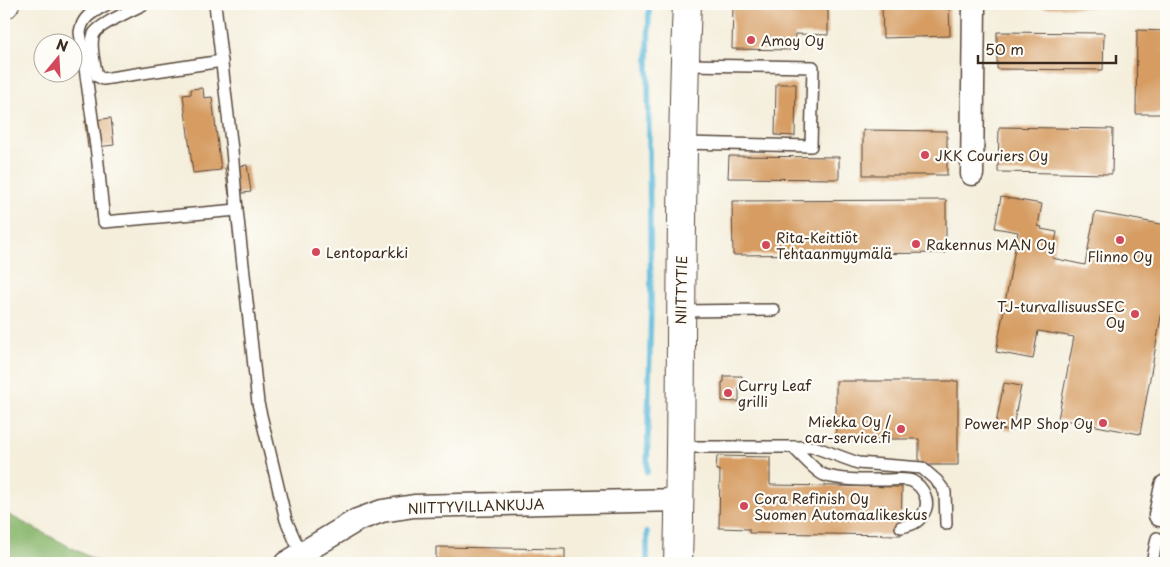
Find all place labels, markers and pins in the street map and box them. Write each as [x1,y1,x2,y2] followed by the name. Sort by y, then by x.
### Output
[761,30,824,51] place label: Amoy Oy
[745,34,757,46] marker: Amoy Oy
[935,145,1048,166] place label: JKK Couriers Oy
[919,149,931,161] marker: JKK Couriers Oy
[776,227,893,264] place label: Rita-Keittiöt Tehtaanmyymälä
[926,234,1056,255] place label: Rakennus MAN Oy
[1114,234,1126,246] marker: Flinno Oy
[910,238,922,250] marker: Rakennus MAN Oy
[760,239,772,251] marker: Rita-Keittiöt Tehtaanmyymälä
[326,242,408,263] place label: Lentoparkki
[310,246,322,258] marker: Lentoparkki
[1088,246,1152,267] place label: Flinno Oy
[997,296,1125,333] place label: TJ-turvallisuusSEC Oy
[1129,308,1141,320] marker: TJ-turvallisuusSEC Oy
[738,375,812,412] place label: Curry Leaf grilli
[722,387,734,399] marker: Curry Leaf grilli
[805,411,891,448] place label: Miekka Oy / car-service.fi
[964,413,1093,434] place label: Power MP Shop Oy
[1097,417,1109,429] marker: Power MP Shop Oy
[895,423,907,435] marker: Miekka Oy / car-service.fi
[754,488,927,525] place label: Cora Refinish Oy Suomen Automaalikeskus
[738,500,750,512] marker: Cora Refinish Oy Suomen Automaalikeskus

